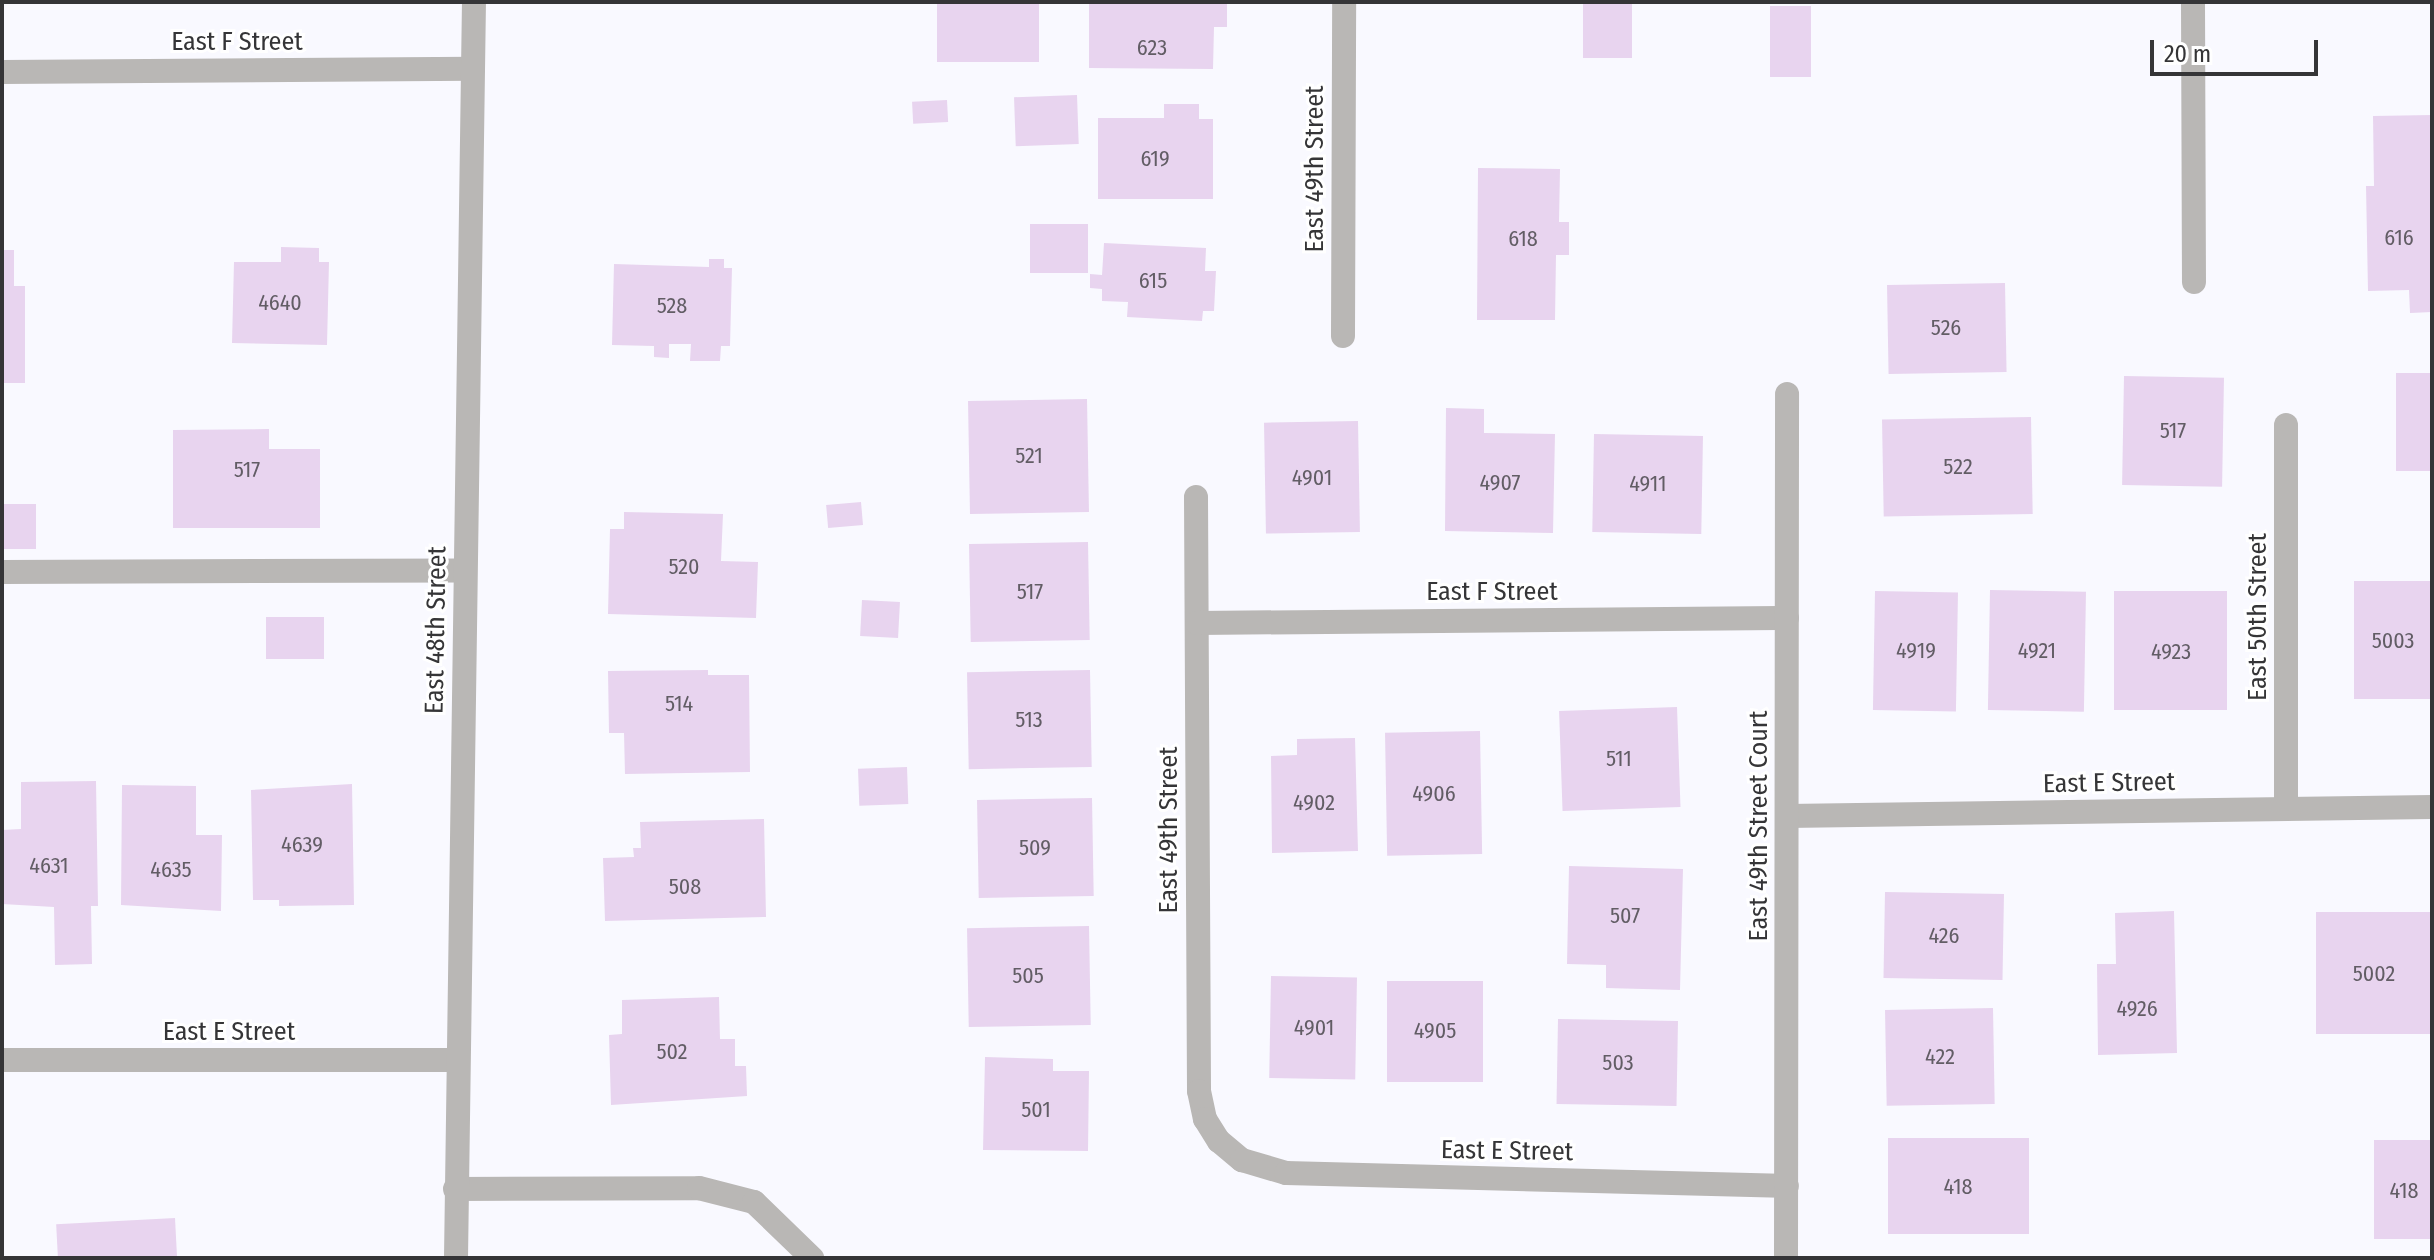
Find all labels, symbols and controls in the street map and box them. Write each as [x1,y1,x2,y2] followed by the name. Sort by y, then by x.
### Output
[2154,24,2322,74] scale bar
[171,26,303,58] street label: East F Street
[1137,35,1167,61] house number: 623
[2164,40,2211,68] text: 20 m
[1299,85,1331,253] street label: East 49th Street
[1140,146,1170,172] house number: 619
[2384,225,2414,251] house number: 616
[1508,226,1538,252] house number: 618
[1139,268,1167,294] house number: 615
[258,290,302,316] house number: 4640
[657,293,687,319] house number: 528
[1931,315,1961,341] house number: 526
[2160,418,2186,444] house number: 517
[1015,443,1043,469] house number: 521
[1943,454,1973,480] house number: 522
[234,457,260,483] house number: 517
[1292,465,1332,491] house number: 4901
[1480,470,1520,496] house number: 4907
[1629,471,1667,497] house number: 4911
[2242,533,2274,701] street label: East 50th Street
[419,546,453,714] street label: East 48th Street
[668,554,700,580] house number: 520
[1426,576,1558,608] street label: East F Street
[1017,579,1043,605] house number: 517
[2372,628,2414,654] house number: 5003
[1896,638,1936,664] house number: 4919
[2018,638,2056,664] house number: 4921
[2151,639,2191,665] house number: 4923
[665,691,693,717] house number: 514
[1015,707,1043,733] house number: 513
[1743,711,1775,941] street label: East 49th Street Court
[1153,746,1185,914] street label: East 49th Street
[1606,746,1632,772] house number: 511
[2043,766,2175,800] street label: East E Street
[1412,781,1456,807] house number: 4906
[1293,790,1335,816] house number: 4902
[281,832,323,858] house number: 4639
[1019,835,1051,861] house number: 509
[29,853,69,879] house number: 4631
[150,857,192,883] house number: 4635
[669,874,701,900] house number: 508
[1610,903,1640,929] house number: 507
[1929,923,1959,949] house number: 426
[2353,961,2395,987] house number: 5002
[1012,963,1044,989] house number: 505
[2116,996,2158,1022] house number: 4926
[1294,1015,1334,1041] house number: 4901
[163,1016,295,1048] street label: East E Street
[1414,1018,1456,1044] house number: 4905
[656,1039,688,1065] house number: 502
[1925,1044,1955,1070] house number: 422
[1602,1050,1634,1076] house number: 503
[1021,1097,1051,1123] house number: 501
[1441,1134,1573,1168] street label: East E Street
[1943,1174,1973,1200] house number: 418
[2389,1178,2419,1204] house number: 418

